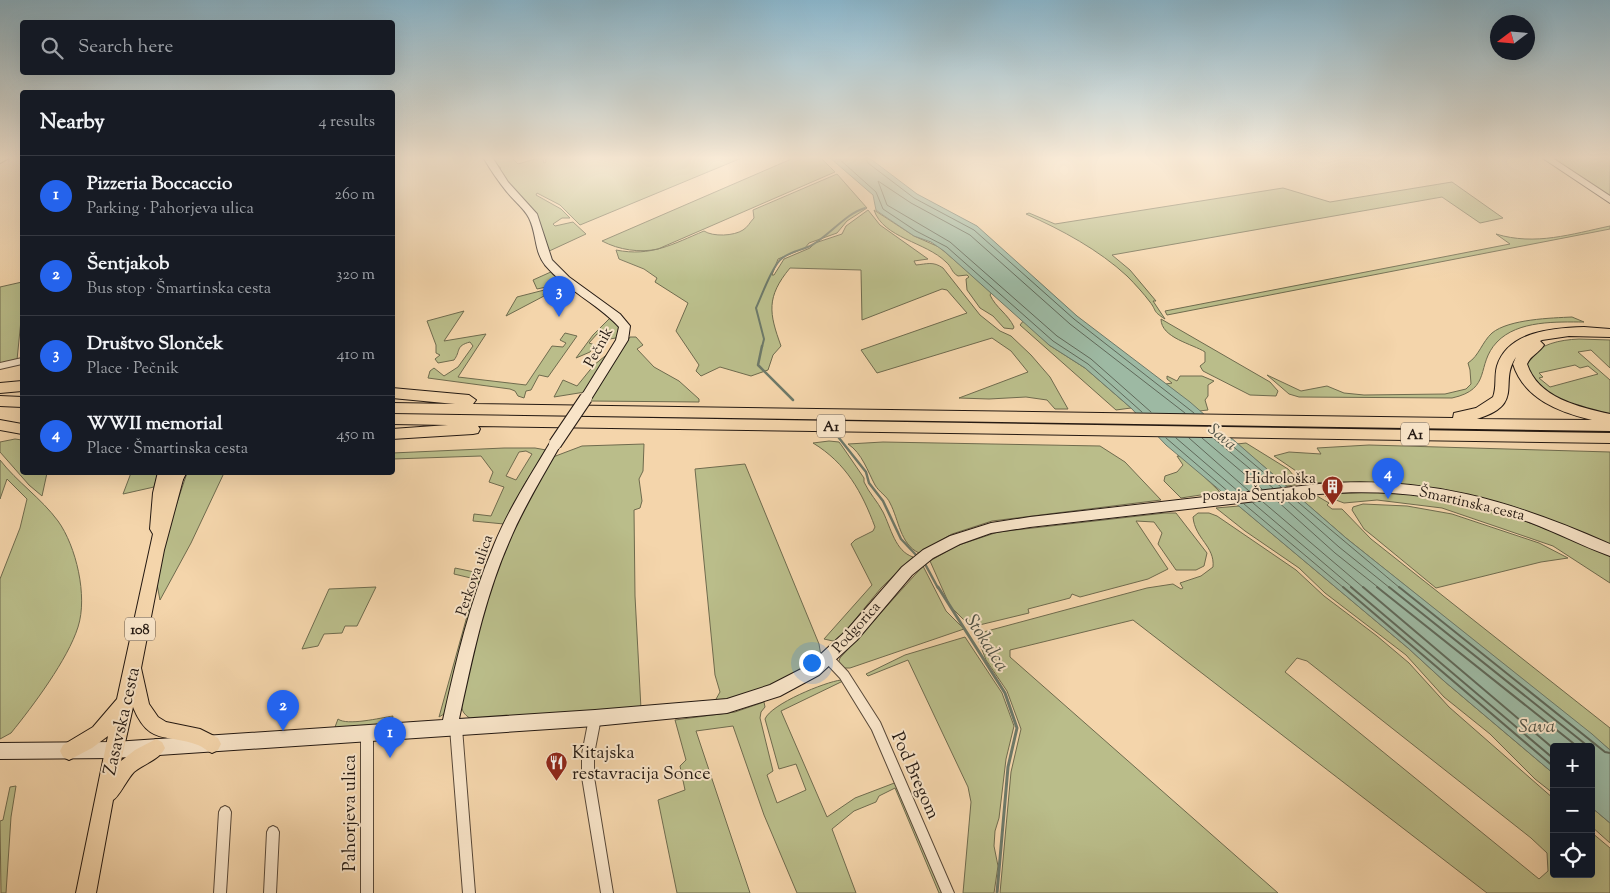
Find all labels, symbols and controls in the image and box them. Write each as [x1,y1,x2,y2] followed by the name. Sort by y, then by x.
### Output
[1490,15,1535,60] north arrow
[20,20,395,75] search box
[38,34,66,62] icon: search
[78,34,173,61] text: Search here
[40,108,105,138] text: Nearby
[319,111,375,134] text: 4 results
[87,171,232,198] text: Pizzeria Boccaccio
[53,184,59,207] text: 1
[334,184,375,207] text: 260 m
[87,198,254,221] text: Parking · Pahorjeva ulica
[87,251,169,278] text: Šentjakob
[52,264,60,287] text: 2
[336,264,375,287] text: 320 m
[543,276,575,317] pin: 3
[87,278,271,301] text: Bus stop · Šmartinska cesta
[580,324,619,372] street label: Pečnik
[87,331,223,358] text: Društvo Slonček
[53,344,59,367] text: 3
[337,344,375,367] text: 410 m
[87,358,179,381] text: Place · Pečnik
[87,411,223,438] text: WWII memorial
[817,414,845,438] road number: A1
[1202,419,1241,457] water label: Sava
[1401,422,1429,446] road number: A1
[52,424,60,447] text: 4
[336,424,375,447] text: 450 m
[87,438,248,461] text: Place · Šmartinska cesta
[1372,458,1404,499] pin: 4
[1202,469,1316,507] place label: Hidrološka postaja Šentjakob
[1320,475,1344,506] building icon: Hidrološka postaja Šentjakob
[1417,481,1527,527] street label: Šmartinska cesta
[452,532,499,619] street label: Perkova ulica
[828,597,886,659] street label: Podgorica
[957,609,1015,678] water label: Stokalca
[125,618,155,640] road number: 108
[799,650,825,676] your location
[98,665,148,778] street label: Zasavska cesta
[267,690,299,731] pin: 2
[1519,714,1556,741] water label: Sava
[374,717,406,758] pin: 1
[883,728,945,824] street label: Pod Bregom
[572,741,711,788] place label: Kitajska restavracija Sonce
[1550,743,1595,878] map controls
[1550,743,1595,788] button: +
[544,750,568,781] restaurant icon: Kitajska restavracija Sonce
[338,755,364,871] street label: Pahorjeva ulica
[1550,788,1595,833] button: −
[1550,833,1595,878] button: locate

